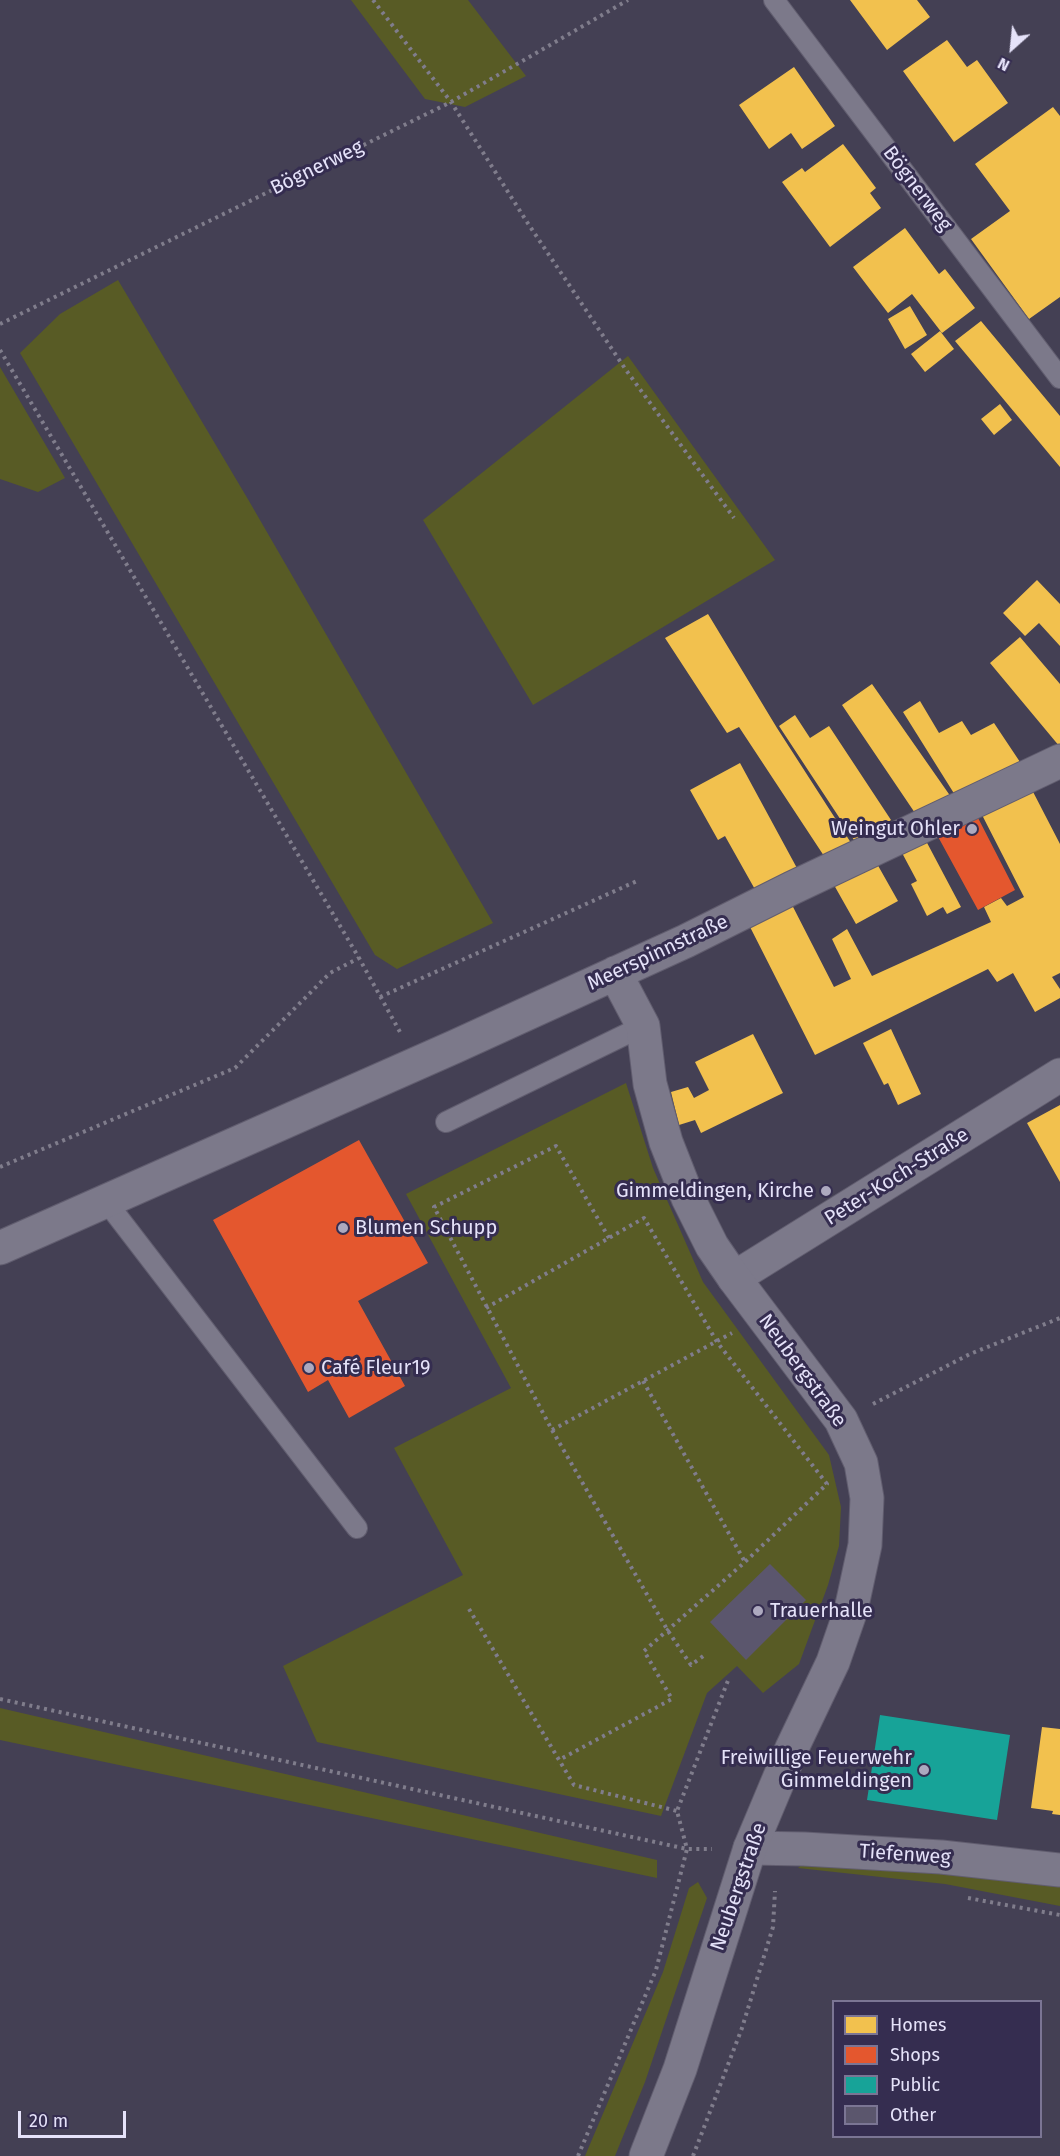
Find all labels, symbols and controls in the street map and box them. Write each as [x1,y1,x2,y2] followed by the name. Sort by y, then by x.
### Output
[982,18,1042,78] north arrow
[995,54,1013,75] text: N
[267,135,367,201] street label: Bögnerweg
[877,142,957,236] street label: Bögnerweg
[831,817,960,841] place label: Weingut Ohler
[965,822,979,836] marker: Weingut Ohler
[584,910,732,996] street label: Meerspinnstraße
[821,1123,973,1231] street label: Peter-Koch-Straße
[616,1179,814,1203] place label: Gimmeldingen, Kirche
[819,1184,833,1198] marker: Gimmeldingen, Kirche
[355,1216,497,1240] place label: Blumen Schupp
[336,1221,350,1235] marker: Blumen Schupp
[753,1310,851,1432] street label: Neubergstraße
[321,1356,431,1380] place label: Café Fleur19
[302,1361,316,1375] marker: Café Fleur19
[770,1599,873,1623] place label: Trauerhalle
[751,1604,765,1618] marker: Trauerhalle
[721,1746,912,1793] place label: Freiwillige Feuerwehr Gimmeldingen
[917,1763,931,1777] marker: Freiwillige Feuerwehr Gimmeldingen
[706,1820,772,1954] street label: Neubergstraße
[858,1840,952,1870] street label: Tiefenweg
[832,2000,1042,2138] legend
[890,2014,946,2036] text: Homes
[890,2044,940,2066] text: Shops
[890,2074,940,2096] text: Public
[21,2099,129,2137] scale bar
[890,2104,936,2126] text: Other
[29,2110,68,2132] text: 20 m

